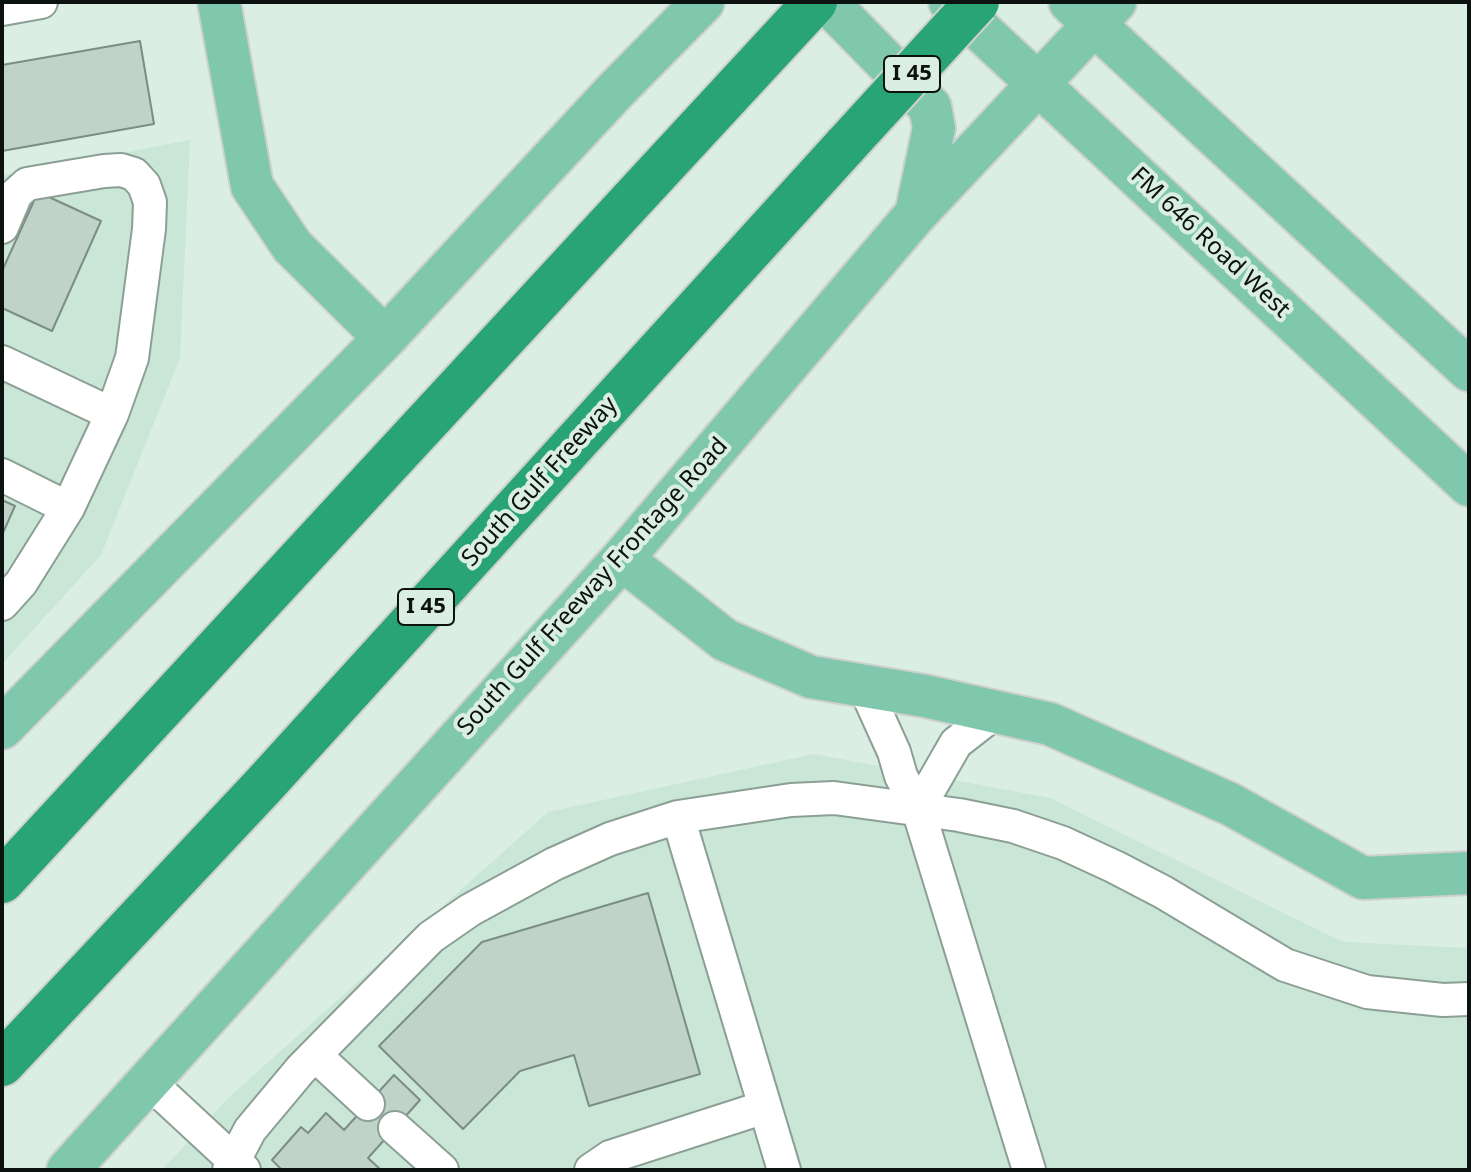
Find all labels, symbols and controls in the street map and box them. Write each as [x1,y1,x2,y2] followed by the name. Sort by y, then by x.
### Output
[884,56,940,92] road number: I 45
[1124,162,1296,324] street label: FM 646 Road West
[456,391,624,573] street label: South Gulf Freeway
[452,432,734,742] street label: South Gulf Freeway Frontage Road
[398,589,454,625] road number: I 45

